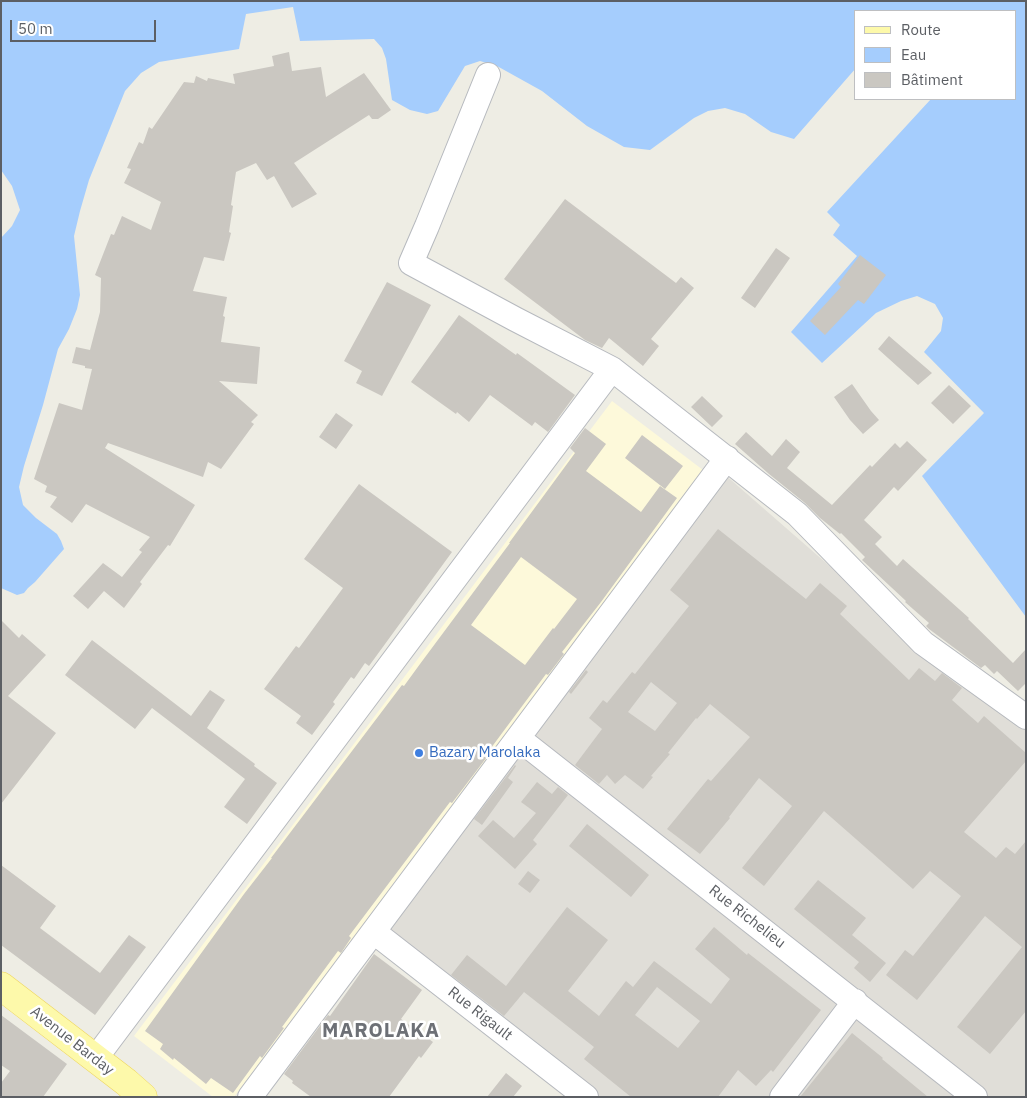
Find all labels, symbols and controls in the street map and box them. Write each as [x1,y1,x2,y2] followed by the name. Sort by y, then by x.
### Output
[12,10,159,42] scale bar
[854,10,1017,100] legend
[18,19,53,38] text: 50 m
[901,20,941,39] text: Route
[901,45,926,64] text: Eau
[901,70,963,89] text: Bâtiment
[429,744,540,762] place label: Bazary Marolaka
[413,747,425,759] marker: Bazary Marolaka
[705,882,789,952] street label: Rue Richelieu
[444,983,516,1045] street label: Rue Rigault
[27,1003,117,1079] street label: Avenue Barday
[321,1019,441,1043] district label: MAROLAKA

